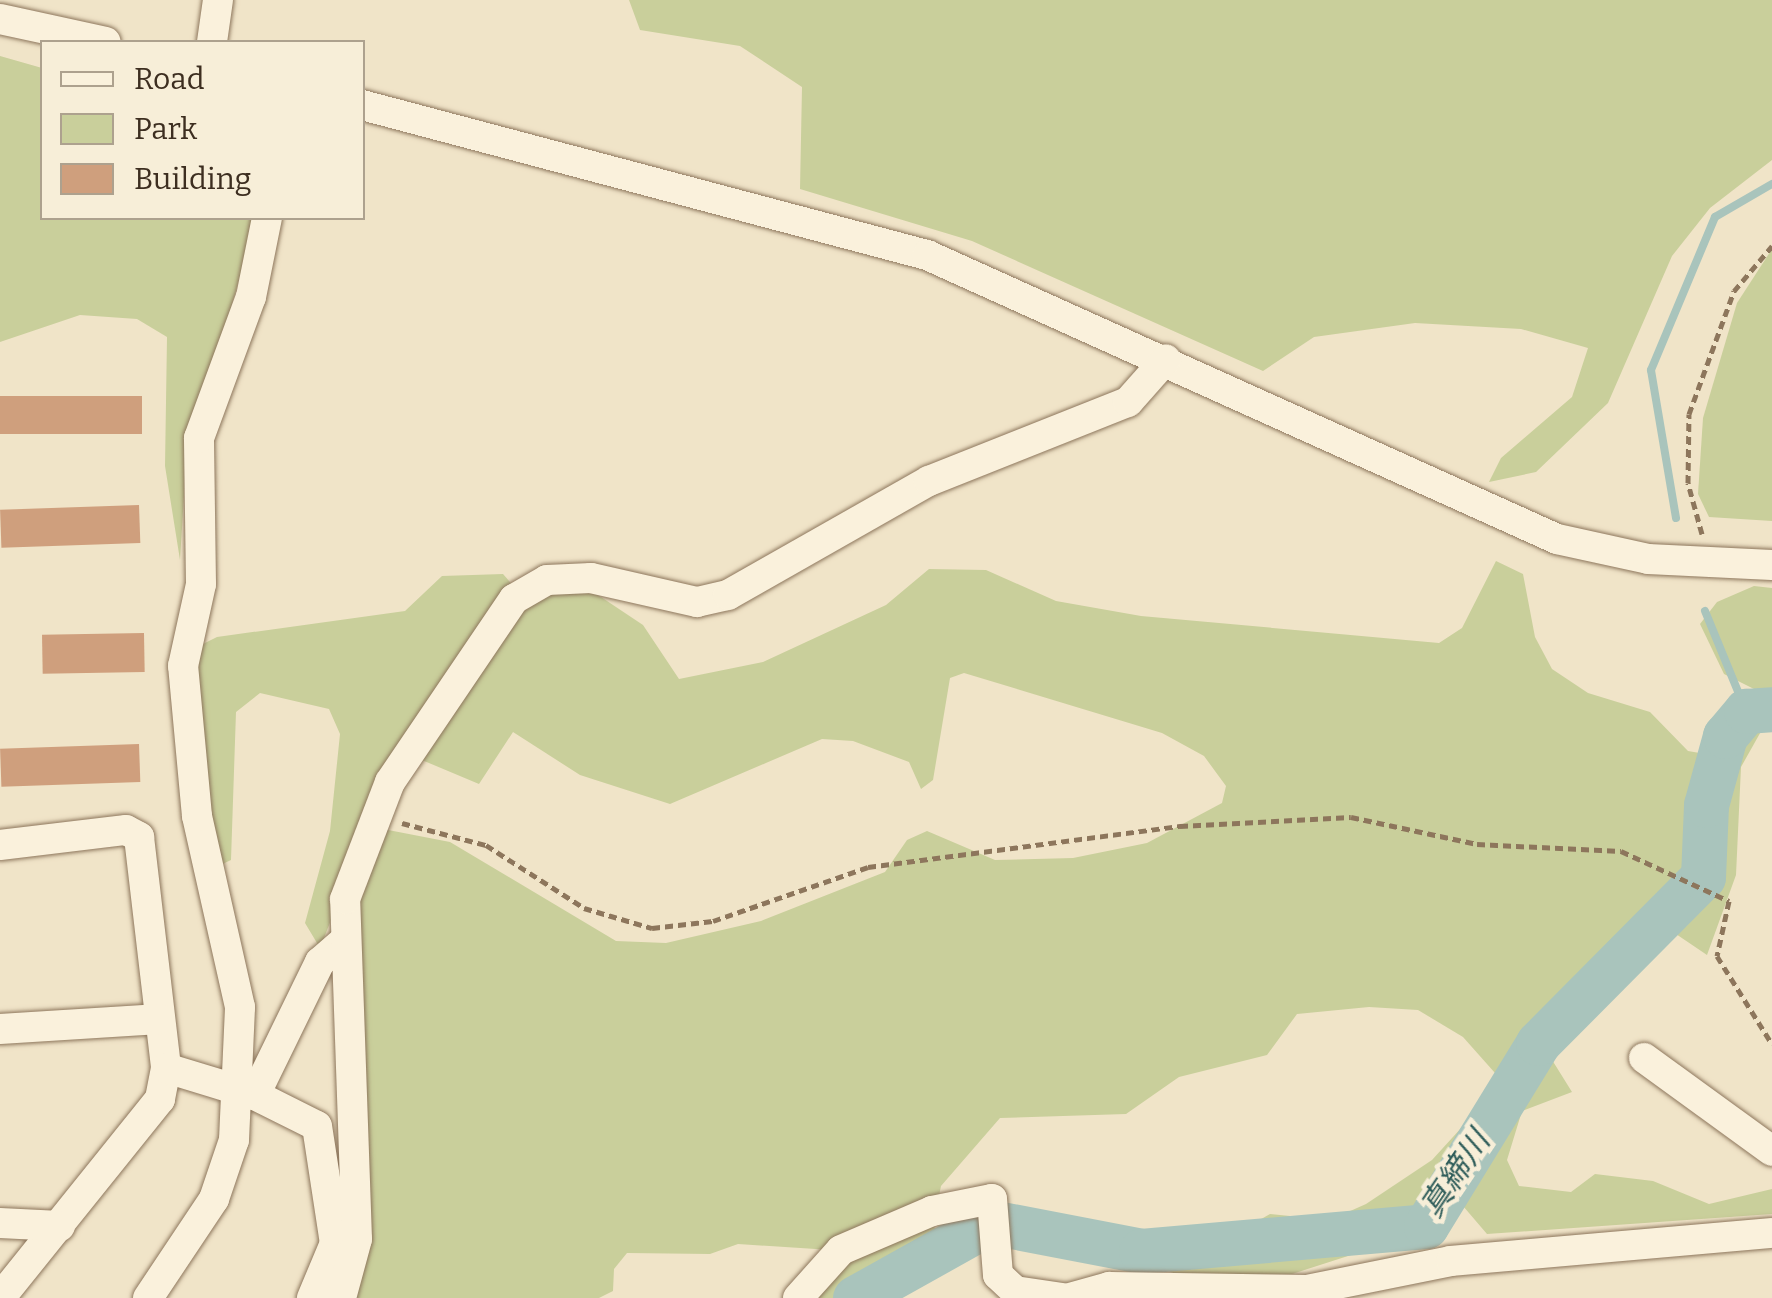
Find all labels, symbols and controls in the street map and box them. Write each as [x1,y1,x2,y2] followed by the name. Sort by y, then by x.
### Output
[40,40,365,220] legend
[134,61,205,97] text: Road
[134,111,197,147] text: Park
[134,161,252,197] text: Building
[1412,1123,1498,1225] water label: 真締川

